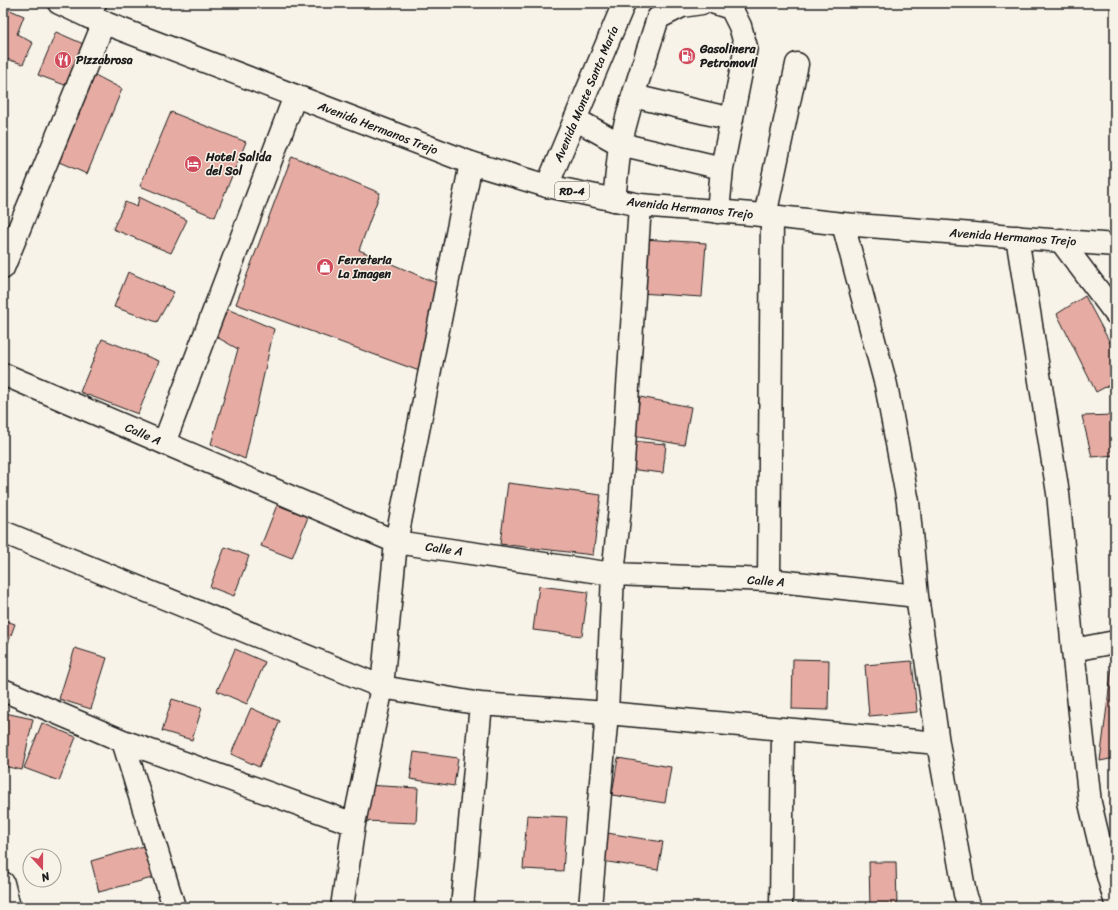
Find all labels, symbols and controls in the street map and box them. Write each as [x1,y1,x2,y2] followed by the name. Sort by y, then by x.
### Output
[547,22,625,167] street label: Avenida Monte Santa María
[699,38,758,74] place label: Gasolinera Petromovil
[677,46,697,66] fuel station icon: Gasolinera Petromovil
[76,49,133,71] place label: Pizzabrosa
[53,50,73,70] restaurant icon: Pizzabrosa
[314,95,441,161] street label: Avenida Hermanos Trejo
[205,146,272,182] place label: Hotel Salida del Sol
[183,154,203,174] hotel icon: Hotel Salida del Sol
[555,182,589,200] road number: RD-4
[625,190,754,226] street label: Avenida Hermanos Trejo
[948,222,1077,252] street label: Avenida Hermanos Trejo
[337,249,393,285] place label: Ferreteria La Imagen
[315,257,335,277] shop icon: Ferreteria La Imagen
[121,417,165,452] street label: Calle A
[424,535,464,563] street label: Calle A
[747,569,786,593] street label: Calle A
[22,848,62,888] north arrow
[38,866,53,887] text: N

